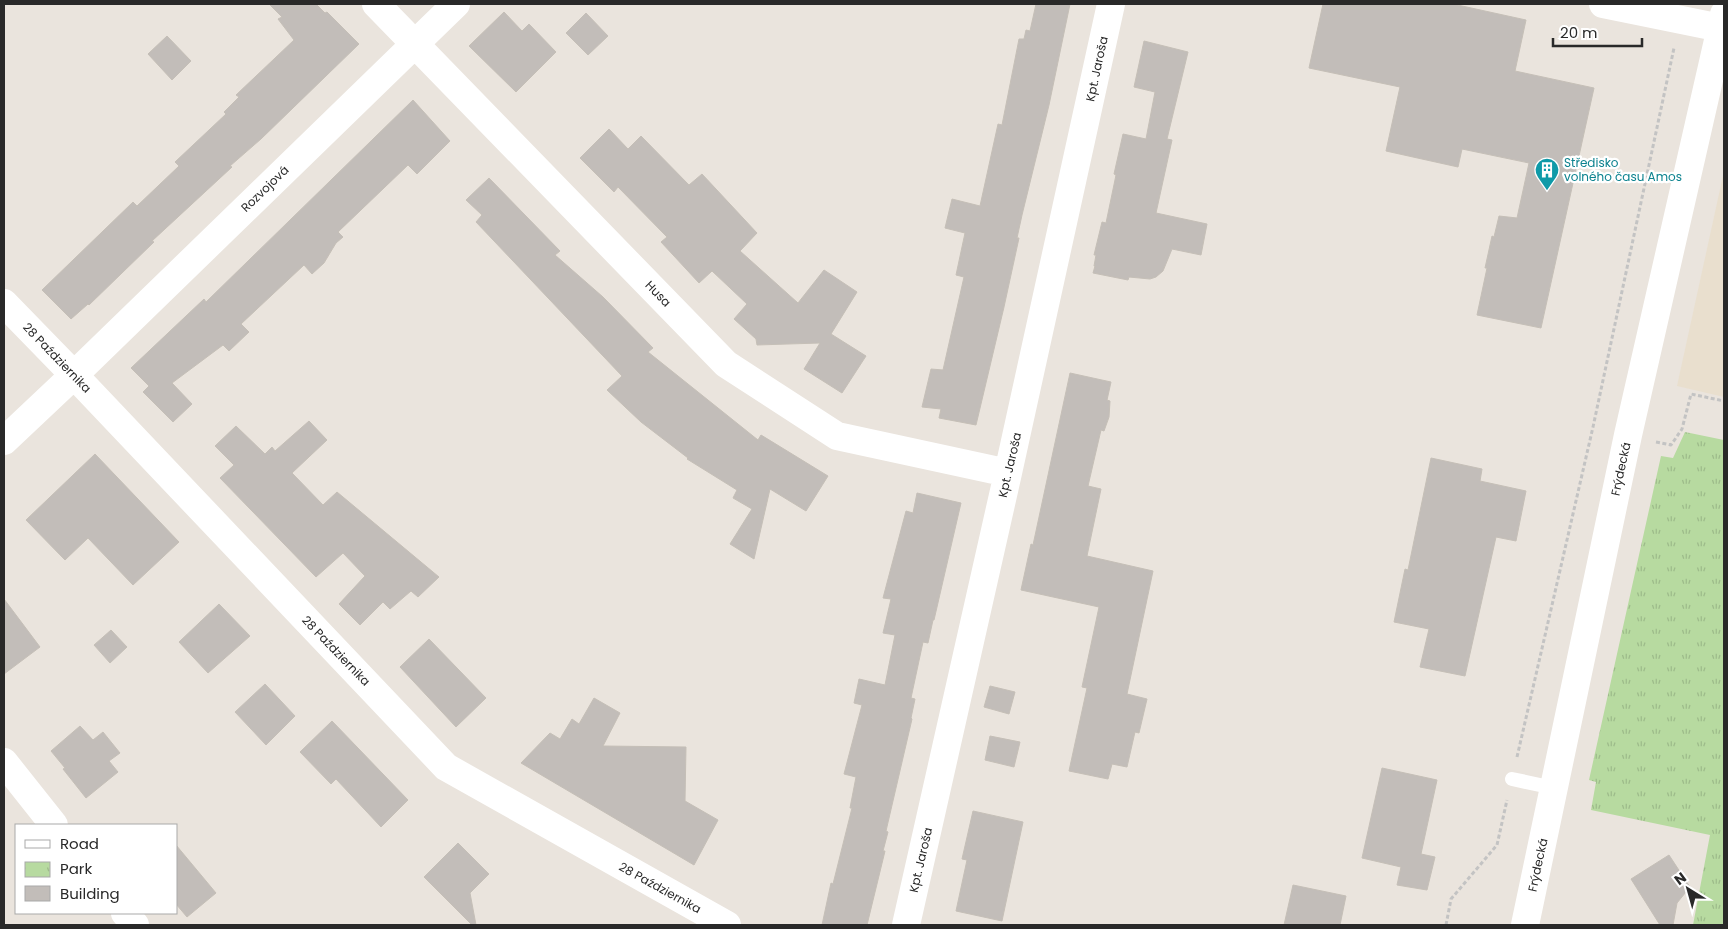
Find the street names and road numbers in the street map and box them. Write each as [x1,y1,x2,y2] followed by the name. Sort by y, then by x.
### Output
[1081,35,1112,103] street label: Kpt. Jaroša
[237,162,292,216] street label: Rozvojová
[642,277,675,310] street label: Husa
[19,319,95,396] street label: 28 Października
[994,431,1025,499] street label: Kpt. Jaroša
[1607,441,1634,497] street label: Frýdecká
[298,612,374,689] street label: 28 Października
[905,826,936,894] street label: Kpt. Jaroša
[1524,837,1551,893] street label: Frýdecká
[616,858,704,917] street label: 28 Października

